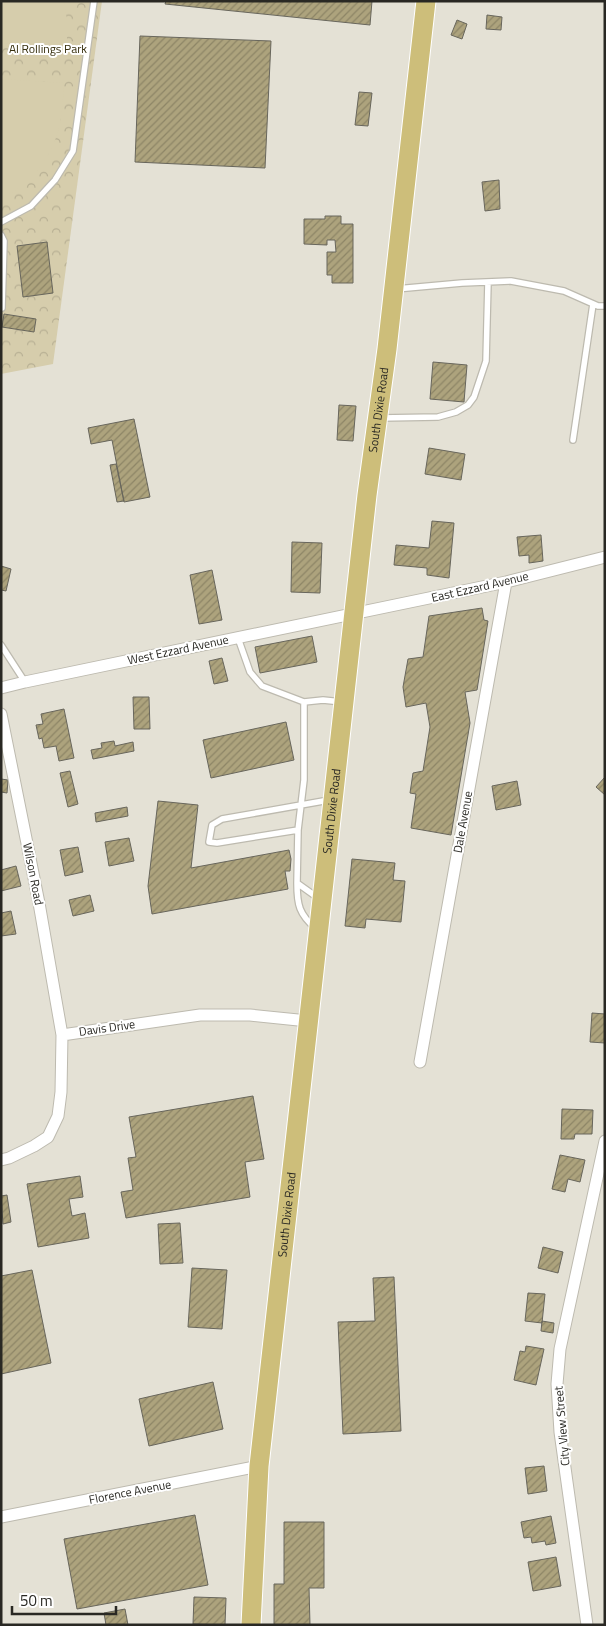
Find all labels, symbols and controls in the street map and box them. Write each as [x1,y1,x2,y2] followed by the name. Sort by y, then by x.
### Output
[9,39,87,58] park label: Al Rollings Park
[363,366,393,454] street label: South Dixie Road
[429,566,530,607] street label: East Ezzard Avenue
[126,630,230,670] street label: West Ezzard Avenue
[317,768,346,855] street label: South Dixie Road
[448,789,477,854] street label: Dale Avenue
[18,841,49,907] street label: Wilson Road
[78,1014,136,1041] street label: Davis Drive
[272,1171,301,1258] street label: South Dixie Road
[548,1385,574,1467] street label: City View Street
[87,1474,173,1509] street label: Florence Avenue
[12,1584,116,1616] scale bar
[20,1589,53,1612] text: 50 m

